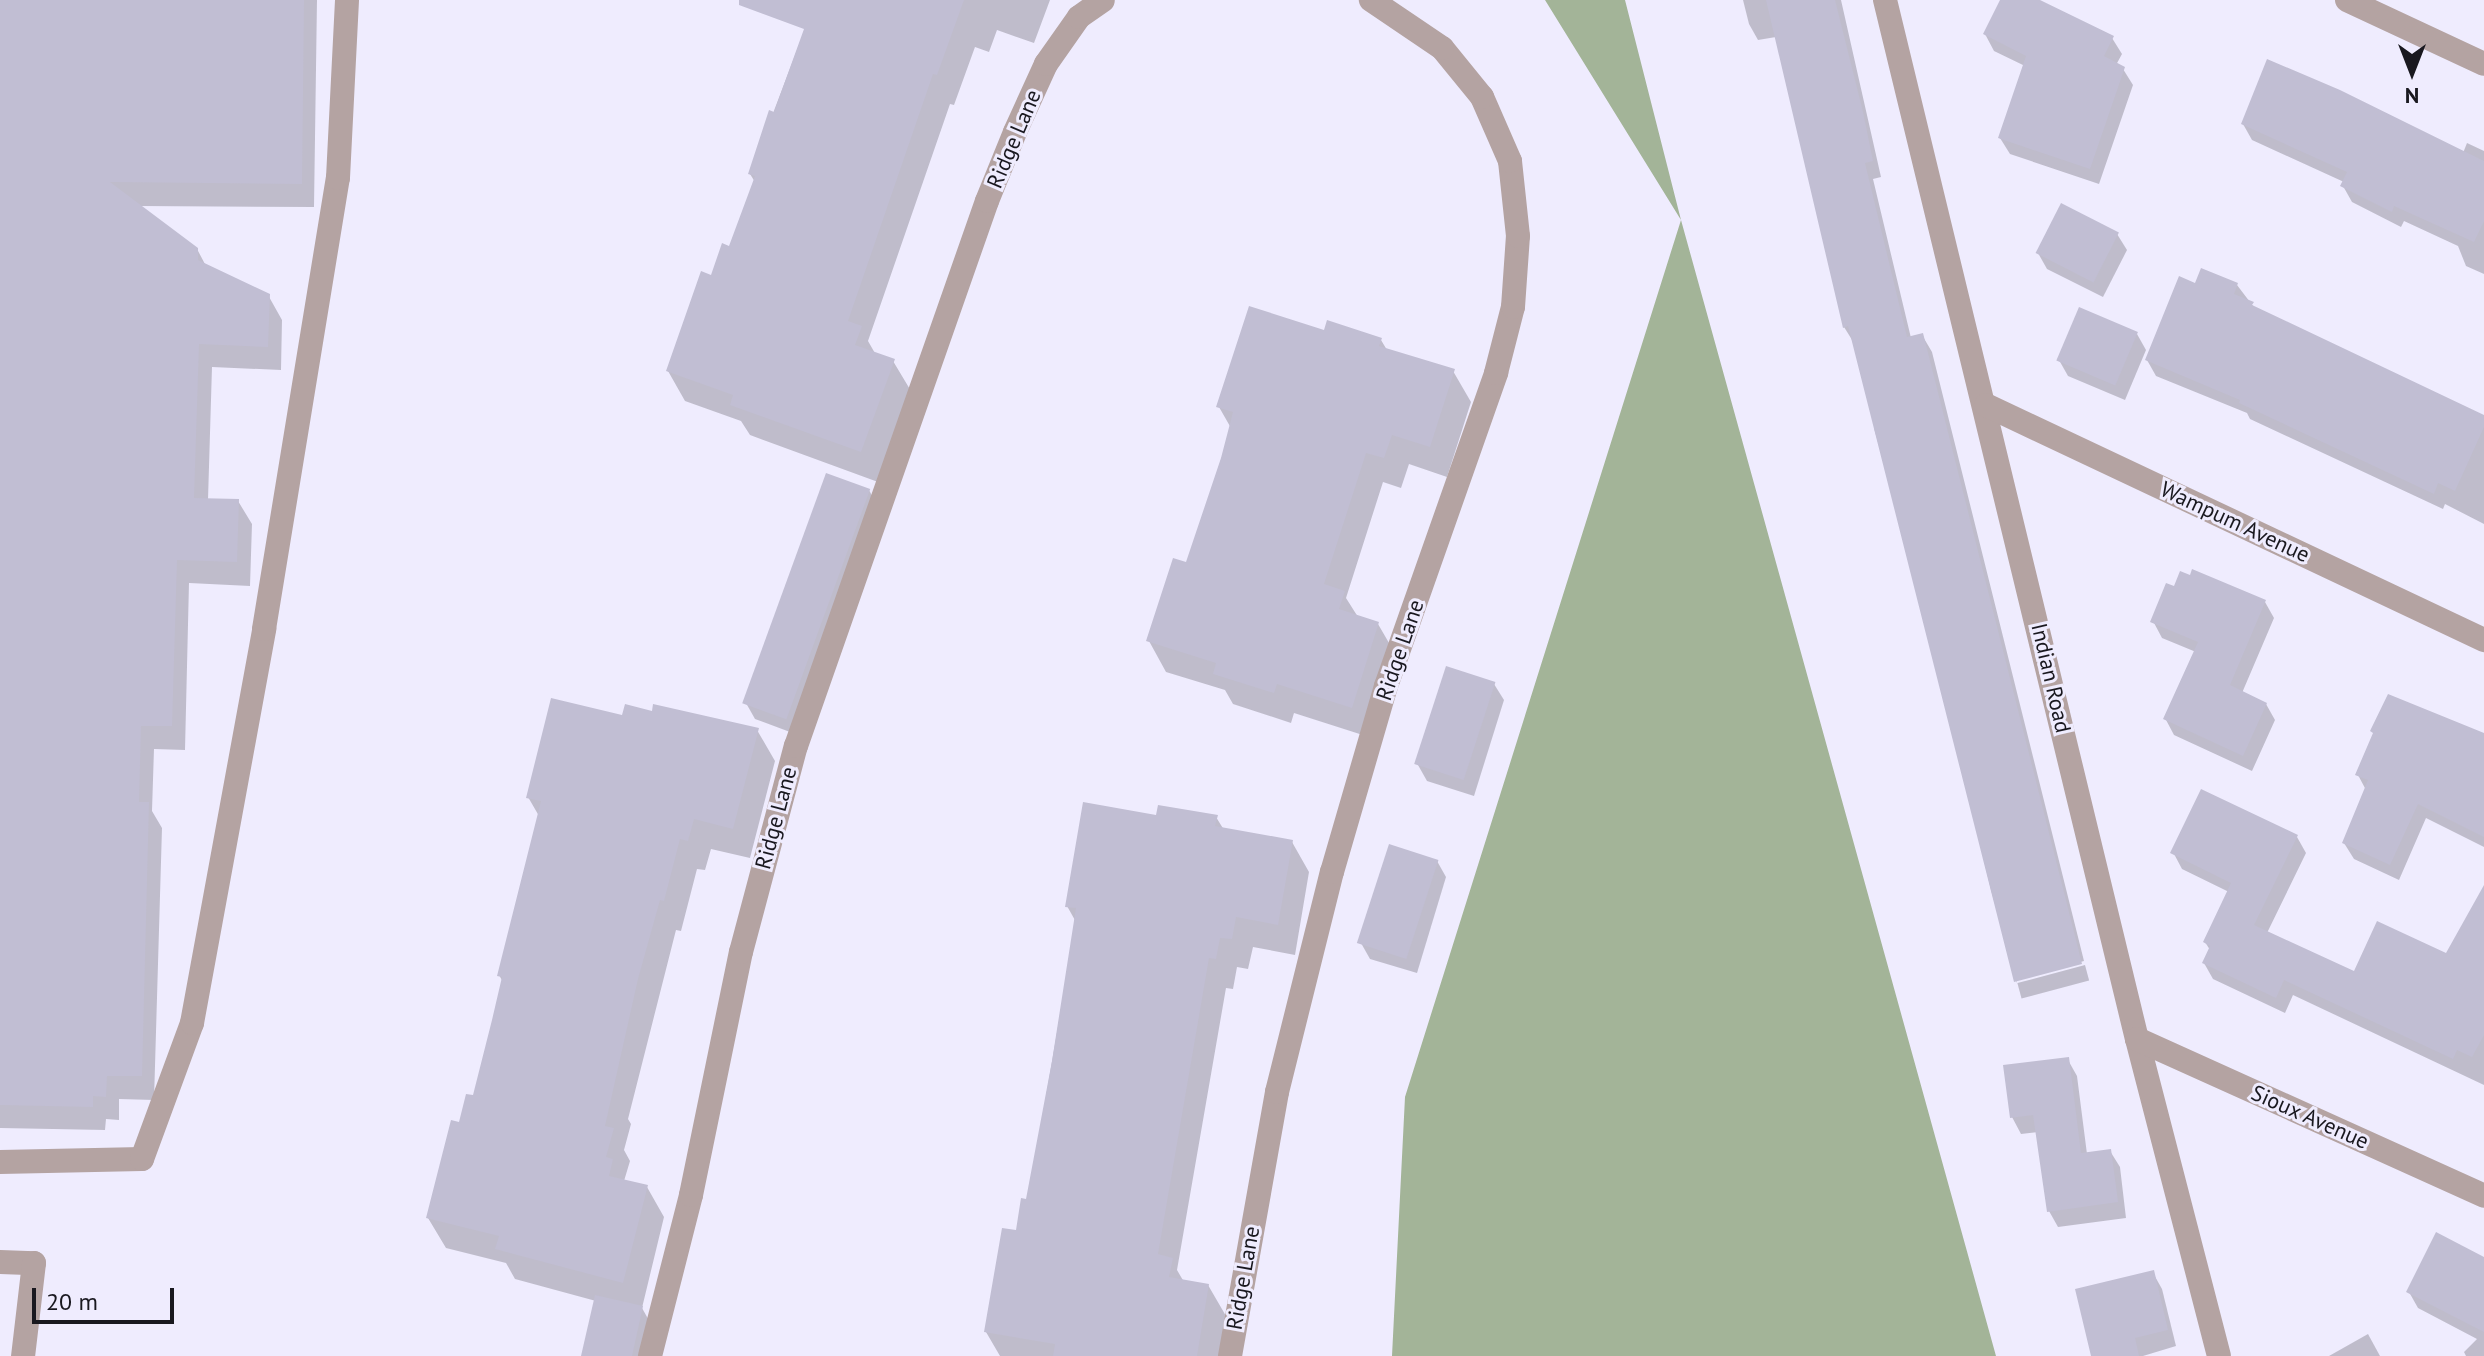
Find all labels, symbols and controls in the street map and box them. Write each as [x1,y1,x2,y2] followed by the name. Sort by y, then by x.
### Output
[2372,32,2452,112] north arrow
[2405,82,2419,110] text: N
[981,86,1047,192] street label: Ridge Lane
[2156,476,2314,568] street label: Wampum Avenue
[1370,596,1430,704] street label: Ridge Lane
[2026,621,2076,735] street label: Indian Road
[750,764,802,872] street label: Ridge Lane
[2247,1079,2373,1155] street label: Sioux Avenue
[1221,1224,1265,1332] street label: Ridge Lane
[36,1272,178,1322] scale bar
[46,1286,98,1317] text: 20 m

